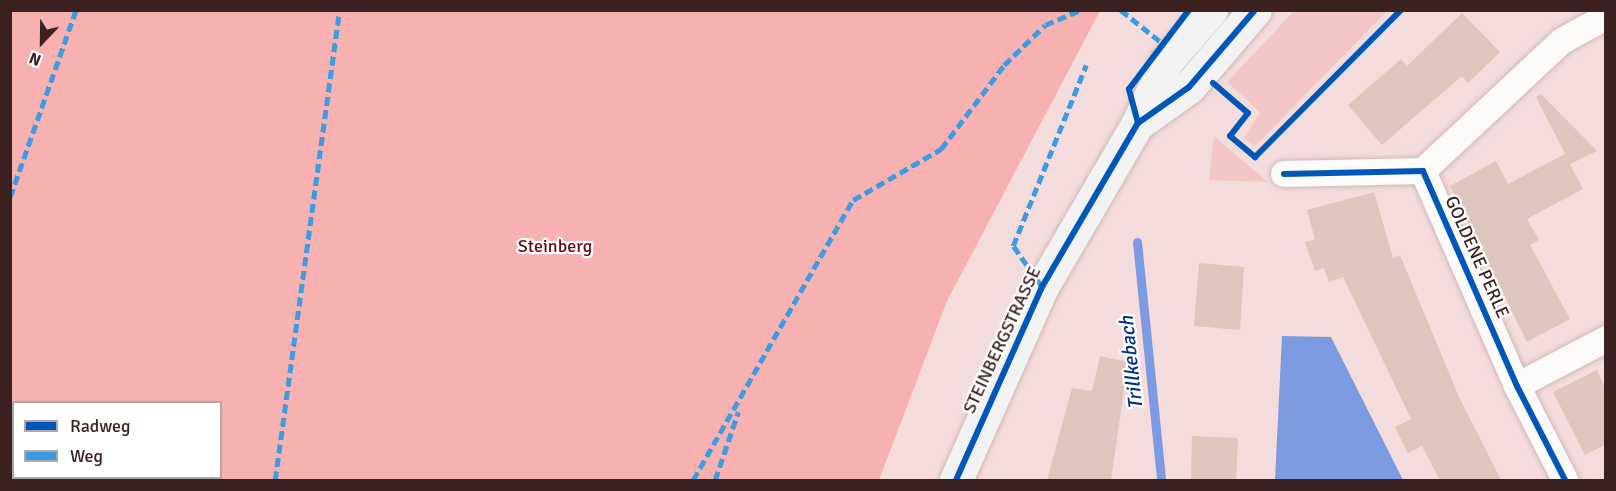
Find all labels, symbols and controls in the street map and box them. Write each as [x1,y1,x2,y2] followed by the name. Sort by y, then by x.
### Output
[12,12,72,72] north arrow
[26,47,44,70] text: N
[1440,193,1514,321] street label: GOLDENE PERLE
[518,235,592,257] park label: Steinberg
[958,263,1046,417] street label: STEINBERGSTRASSE
[1114,315,1148,411] water label: Trillkebach
[12,401,222,479] legend
[70,415,131,437] text: Radweg
[70,445,103,467] text: Weg

